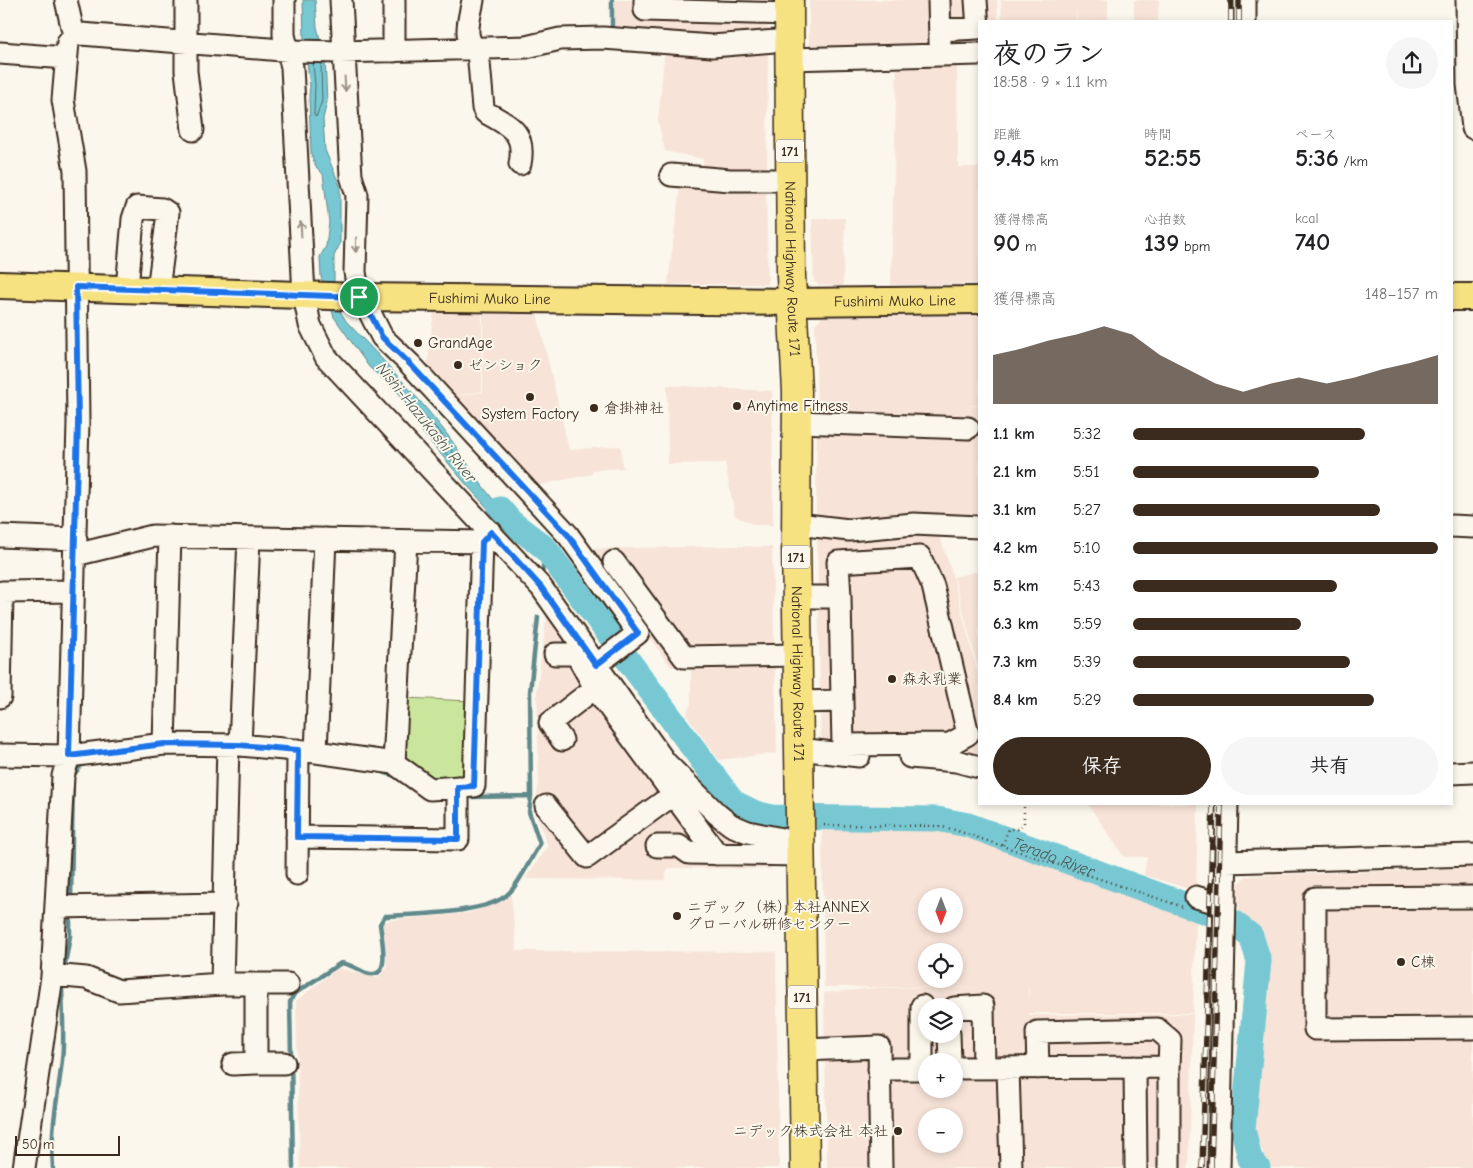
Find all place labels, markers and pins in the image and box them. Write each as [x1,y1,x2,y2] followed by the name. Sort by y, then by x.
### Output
[338,276,380,318] pin
[428,334,493,352] place label: GrandAge
[412,337,424,349] marker: GrandAge
[468,356,542,374] place label: ゼンショク
[452,359,464,371] marker: ゼンショク
[524,391,536,403] marker: System Factory
[747,397,848,415] place label: Anytime Fitness
[604,399,664,417] place label: 倉掛神社
[731,400,743,412] marker: Anytime Fitness
[588,402,600,414] marker: 倉掛神社
[481,405,579,423] place label: System Factory
[902,670,962,688] place label: 森永乳業
[886,673,898,685] marker: 森永乳業
[687,898,870,933] place label: ニデック（株）本社ANNEX グローバル研修センター
[671,910,683,922] marker: ニデック（株）本社ANNEX グローバル研修センター
[1411,953,1435,971] place label: C棟
[1395,956,1407,968] marker: C棟
[733,1122,888,1140] place label: ニデック株式会社 本社
[892,1125,904,1137] marker: ニデック株式会社 本社

